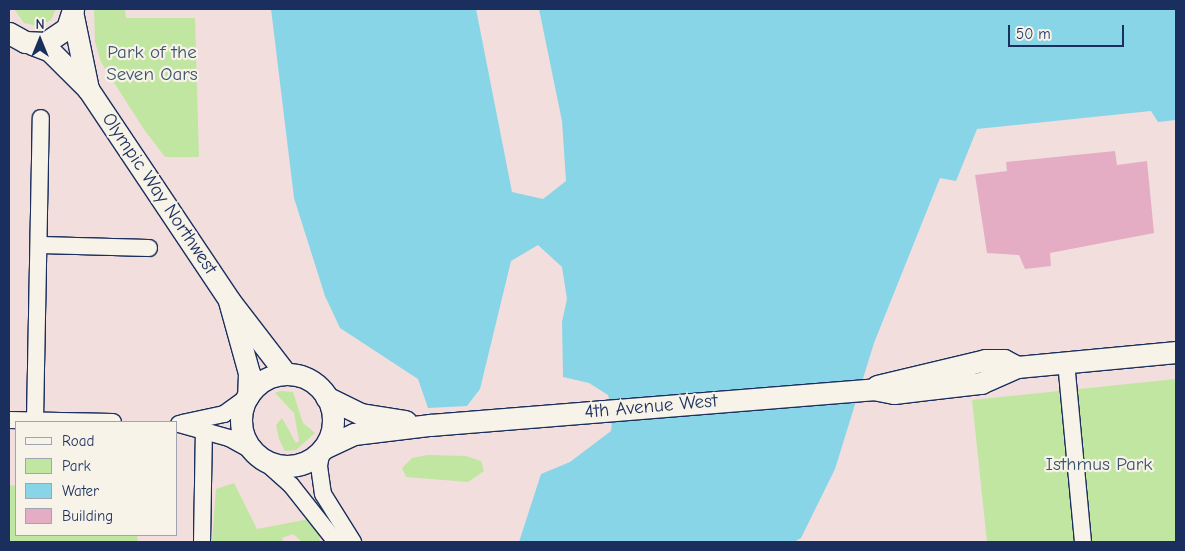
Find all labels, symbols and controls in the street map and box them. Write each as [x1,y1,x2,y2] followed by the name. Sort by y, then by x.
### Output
[15,15,65,65] north arrow
[1010,15,1126,47] scale bar
[35,16,45,33] text: N
[1016,25,1051,43] text: 50 m
[106,42,198,86] park label: Park of the Seven Oars
[96,109,222,279] street label: Olympic Way Northwest
[584,390,718,424] street label: 4th Avenue West
[15,421,178,536] legend
[62,432,94,450] text: Road
[1045,454,1153,476] park label: Isthmus Park
[62,457,91,475] text: Park
[62,482,99,500] text: Water
[62,507,113,525] text: Building

